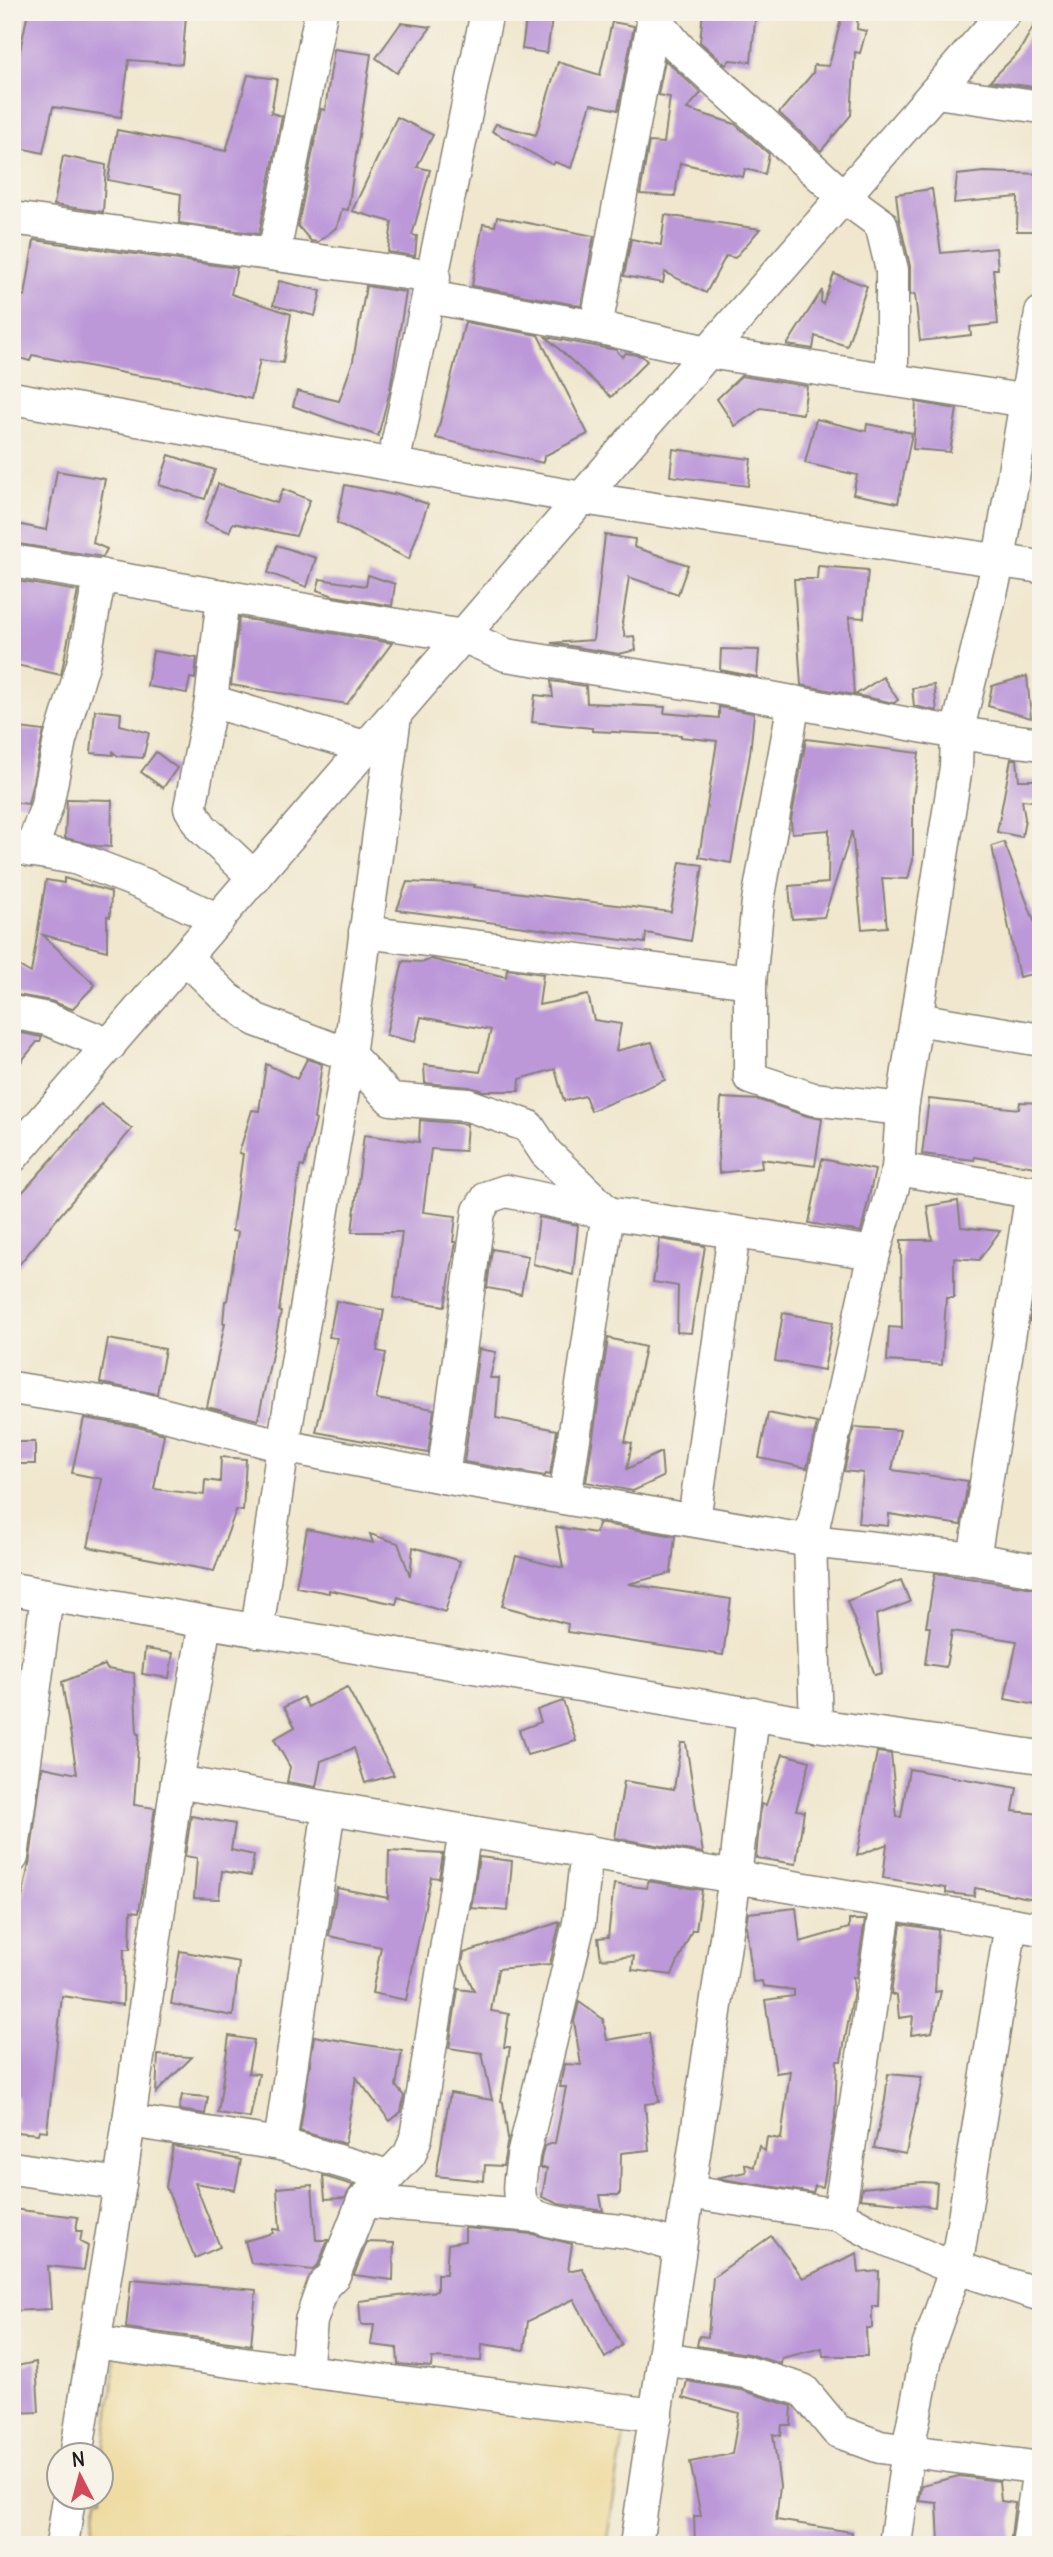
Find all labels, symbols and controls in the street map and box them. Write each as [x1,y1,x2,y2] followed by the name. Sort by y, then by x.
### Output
[46,2442,116,2512] north arrow
[70,2446,86,2472] text: N

